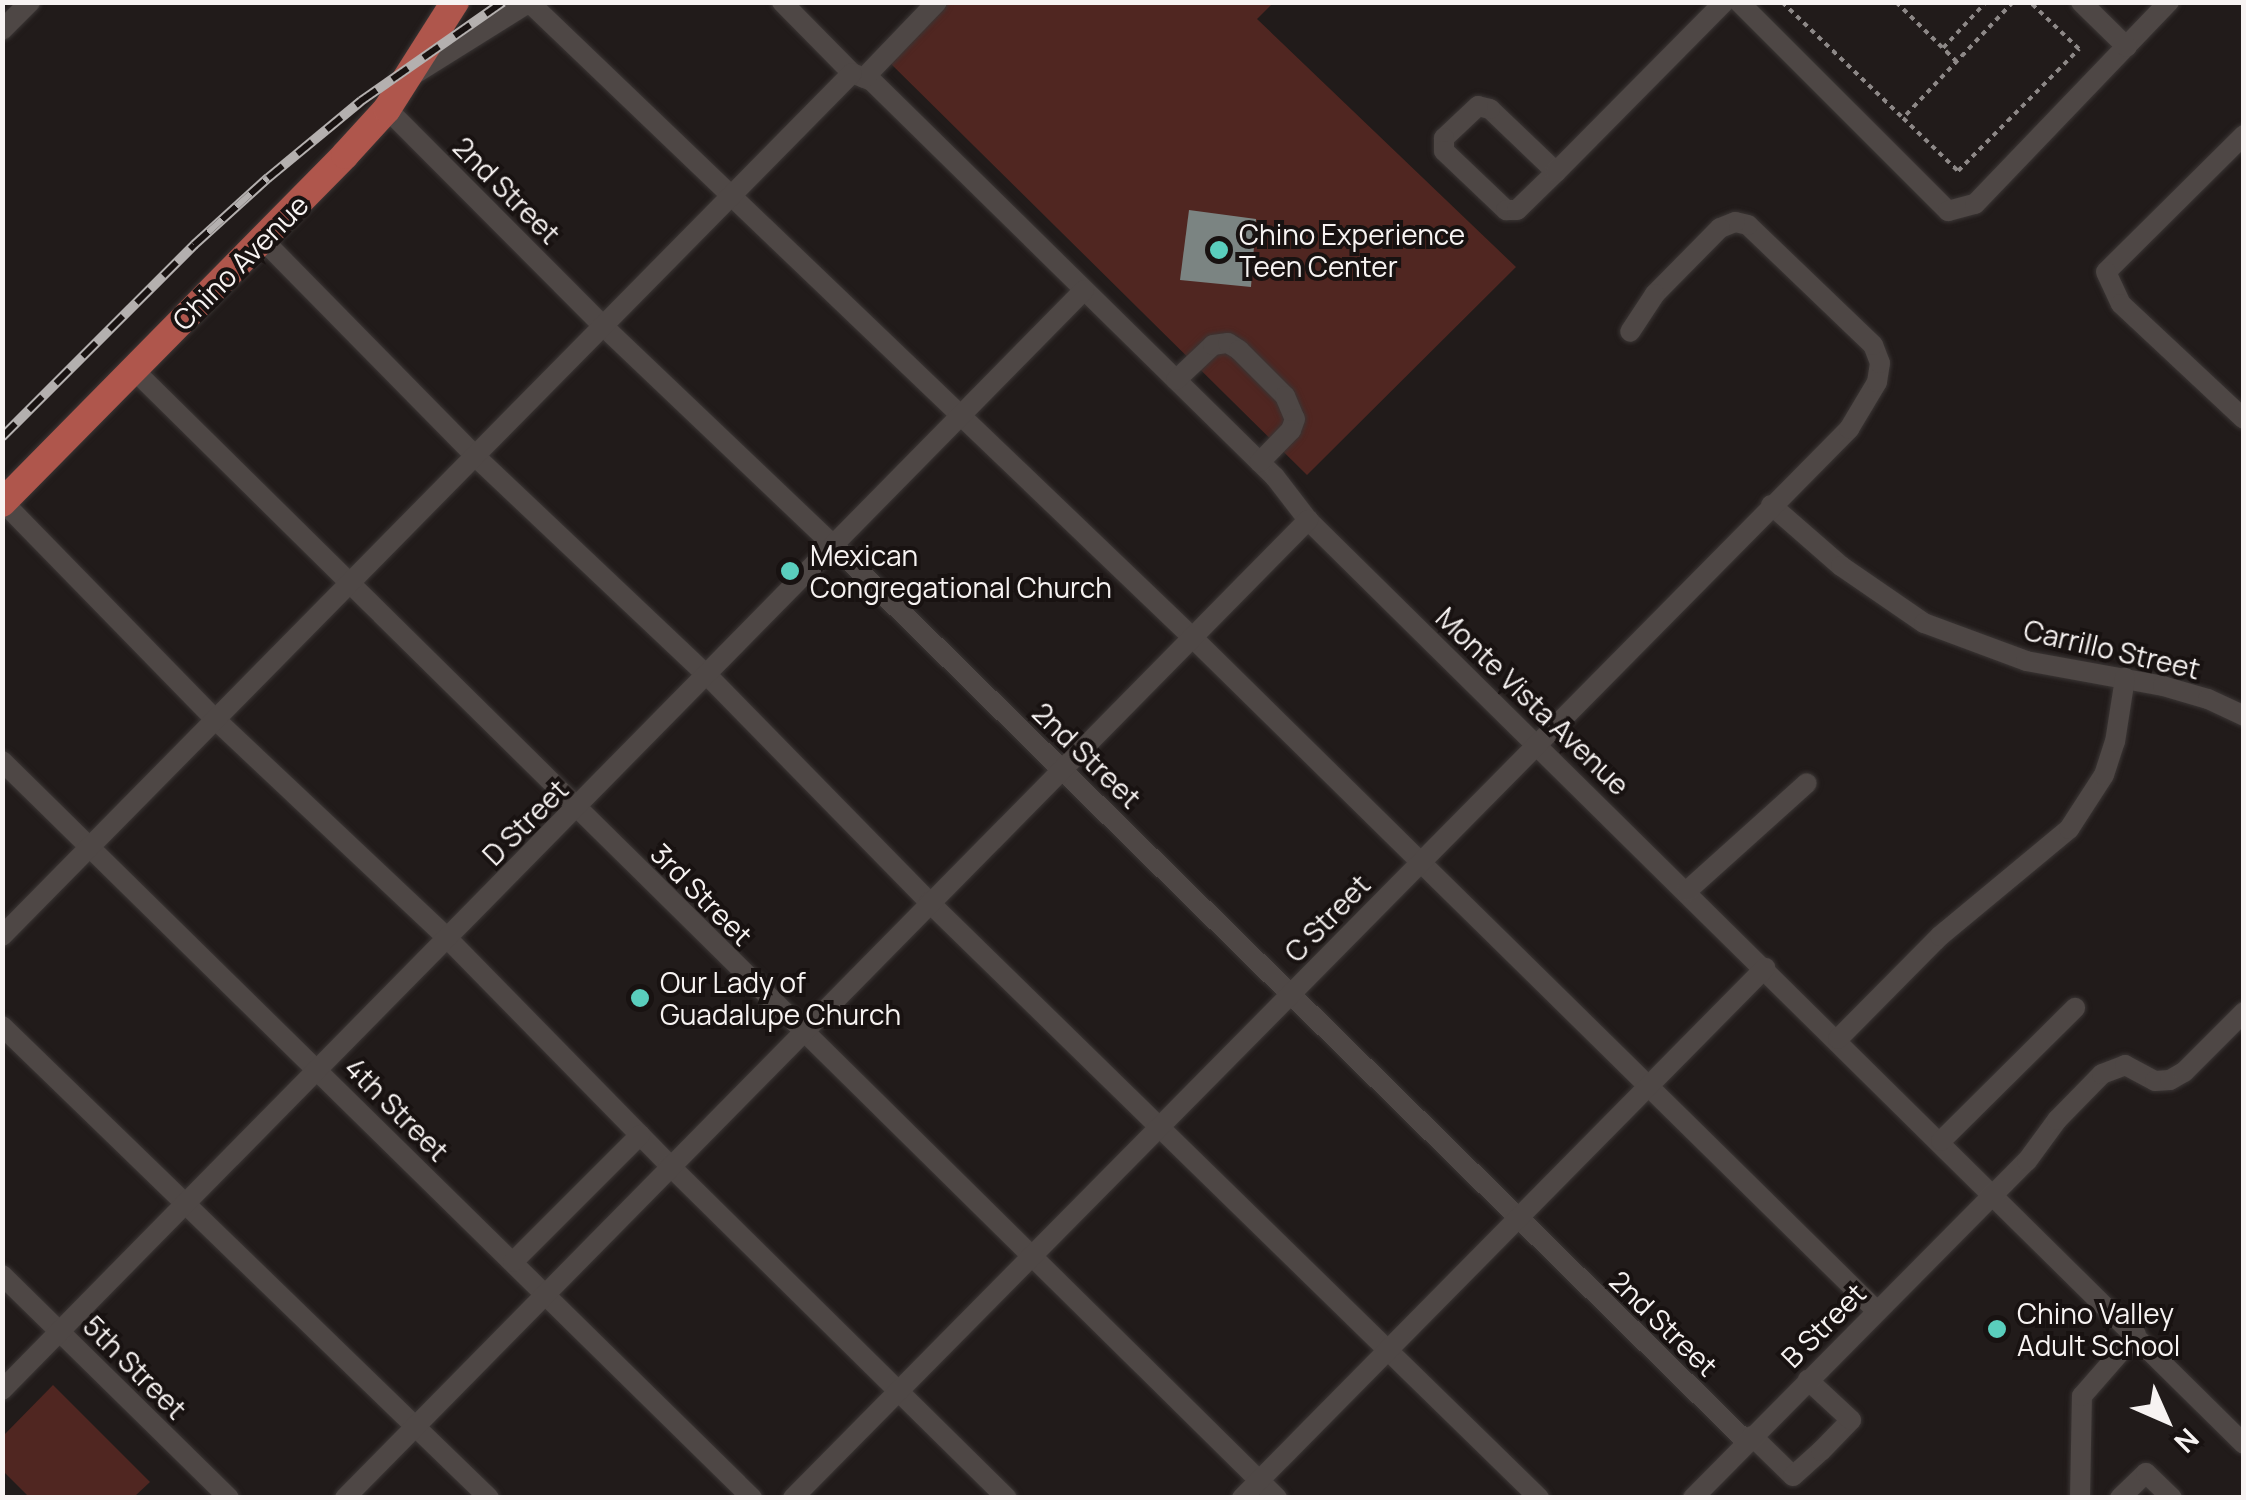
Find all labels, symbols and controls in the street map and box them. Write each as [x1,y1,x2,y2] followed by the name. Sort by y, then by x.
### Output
[447,130,567,250] street label: 2nd Street
[165,187,315,337] street label: Chino Avenue
[1239,217,1465,283] place label: Chino Experience Teen Center
[1208,239,1230,261] marker: Chino Experience Teen Center
[810,538,1112,604] place label: Mexican Congregational Church
[779,560,801,582] marker: Mexican Congregational Church
[1430,600,1636,802] street label: Monte Vista Avenue
[2021,612,2203,686] street label: Carrillo Street
[1026,695,1148,815] street label: 2nd Street
[475,772,575,872] street label: D Street
[644,836,760,952] street label: 3rd Street
[1277,868,1377,968] street label: C Street
[660,965,901,1031] place label: Our Lady of Guadalupe Church
[629,987,651,1009] marker: Our Lady of Guadalupe Church
[338,1050,456,1168] street label: 4th Street
[1603,1263,1725,1383] street label: 2nd Street
[1774,1276,1872,1374] street label: B Street
[2017,1296,2180,1362] place label: Chino Valley Adult School
[77,1309,193,1425] street label: 5th Street
[1986,1318,2008,1340] marker: Chino Valley Adult School
[2116,1370,2216,1470] north arrow
[2167,1421,2208,1462] text: N

